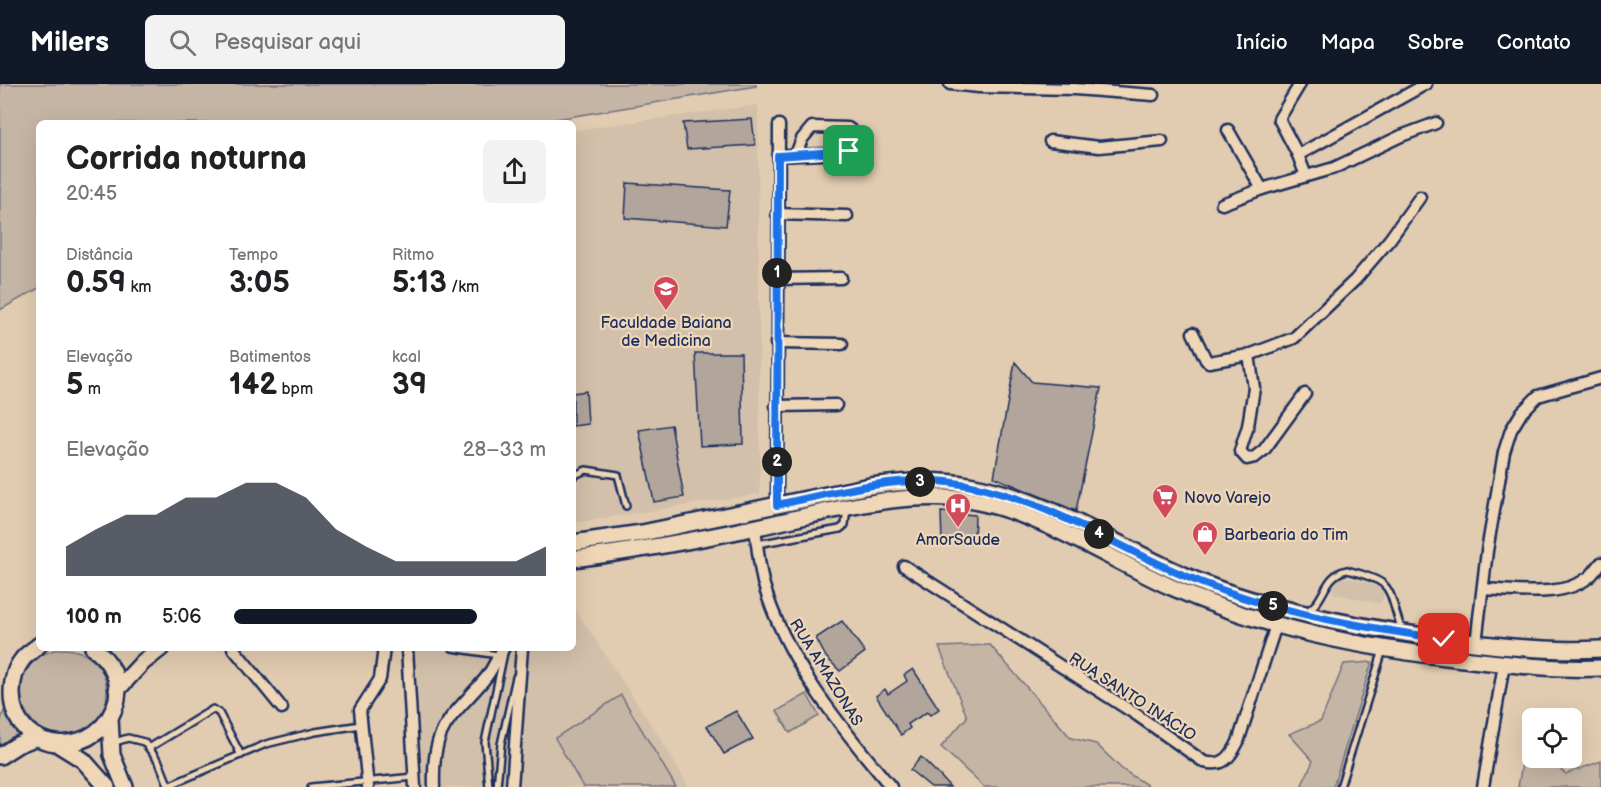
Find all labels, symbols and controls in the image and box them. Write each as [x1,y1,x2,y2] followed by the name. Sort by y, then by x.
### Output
[145,15,565,69] search box
[30,26,109,59] text: Milers
[166,26,199,59] icon: search
[214,29,361,56] text: Pesquisar aqui
[1236,30,1288,55] text: Início
[1321,30,1375,55] text: Mapa
[1408,30,1464,55] text: Sobre
[1497,30,1571,55] text: Contato
[823,125,874,176] pin
[832,134,865,167] icon: arrive
[66,139,307,179] text: Corrida noturna
[483,140,546,203] button: share
[66,182,117,206] text: 20:45
[66,246,133,265] text: Distância
[229,246,278,265] text: Tempo
[392,246,434,265] text: Ritmo
[762,258,792,288] pin: 1
[774,263,780,282] text: 1
[66,265,126,301] text: 0.59
[229,265,290,301] text: 3:05
[392,265,447,301] text: 5:13
[651,274,681,312] school or university icon: Faculdade Baiana de Medicina
[126,278,152,297] text: km
[447,278,479,297] text: /km
[600,314,732,351] place label: Faculdade Baiana de Medicina
[66,348,133,367] text: Elevação
[229,348,311,367] text: Batimentos
[392,348,421,367] text: kcal
[66,367,83,403] text: 5
[229,367,277,403] text: 142
[392,367,427,403] text: 39
[83,380,101,399] text: m
[277,380,313,399] text: bpm
[66,438,149,462] text: Elevação
[463,438,546,462] text: 28–33 m
[762,447,792,477] pin: 2
[772,452,782,471] text: 2
[905,467,935,497] pin: 3
[915,472,925,491] text: 3
[1150,482,1180,520] supermarket icon: Novo Varejo
[1184,489,1271,508] place label: Novo Varejo
[943,491,973,529] hospital icon: AmorSaude
[1084,519,1114,549] pin: 4
[1190,519,1220,557] shop icon: Barbearia do Tim
[1094,524,1104,543] text: 4
[1224,526,1348,545] place label: Barbearia do Tim
[916,531,1001,550] place label: AmorSaude
[1258,591,1288,621] pin: 5
[1268,596,1278,615] text: 5
[66,605,122,629] text: 100 m
[162,605,201,629] text: 5:06
[1418,613,1469,664] pin
[785,616,866,730] street label: RUA AMAZONAS
[1427,622,1460,655] icon: check
[1065,647,1201,746] street label: RUA SANTO INÁCIO
[1522,708,1582,768] map controls
[1522,708,1582,768] button: locate

